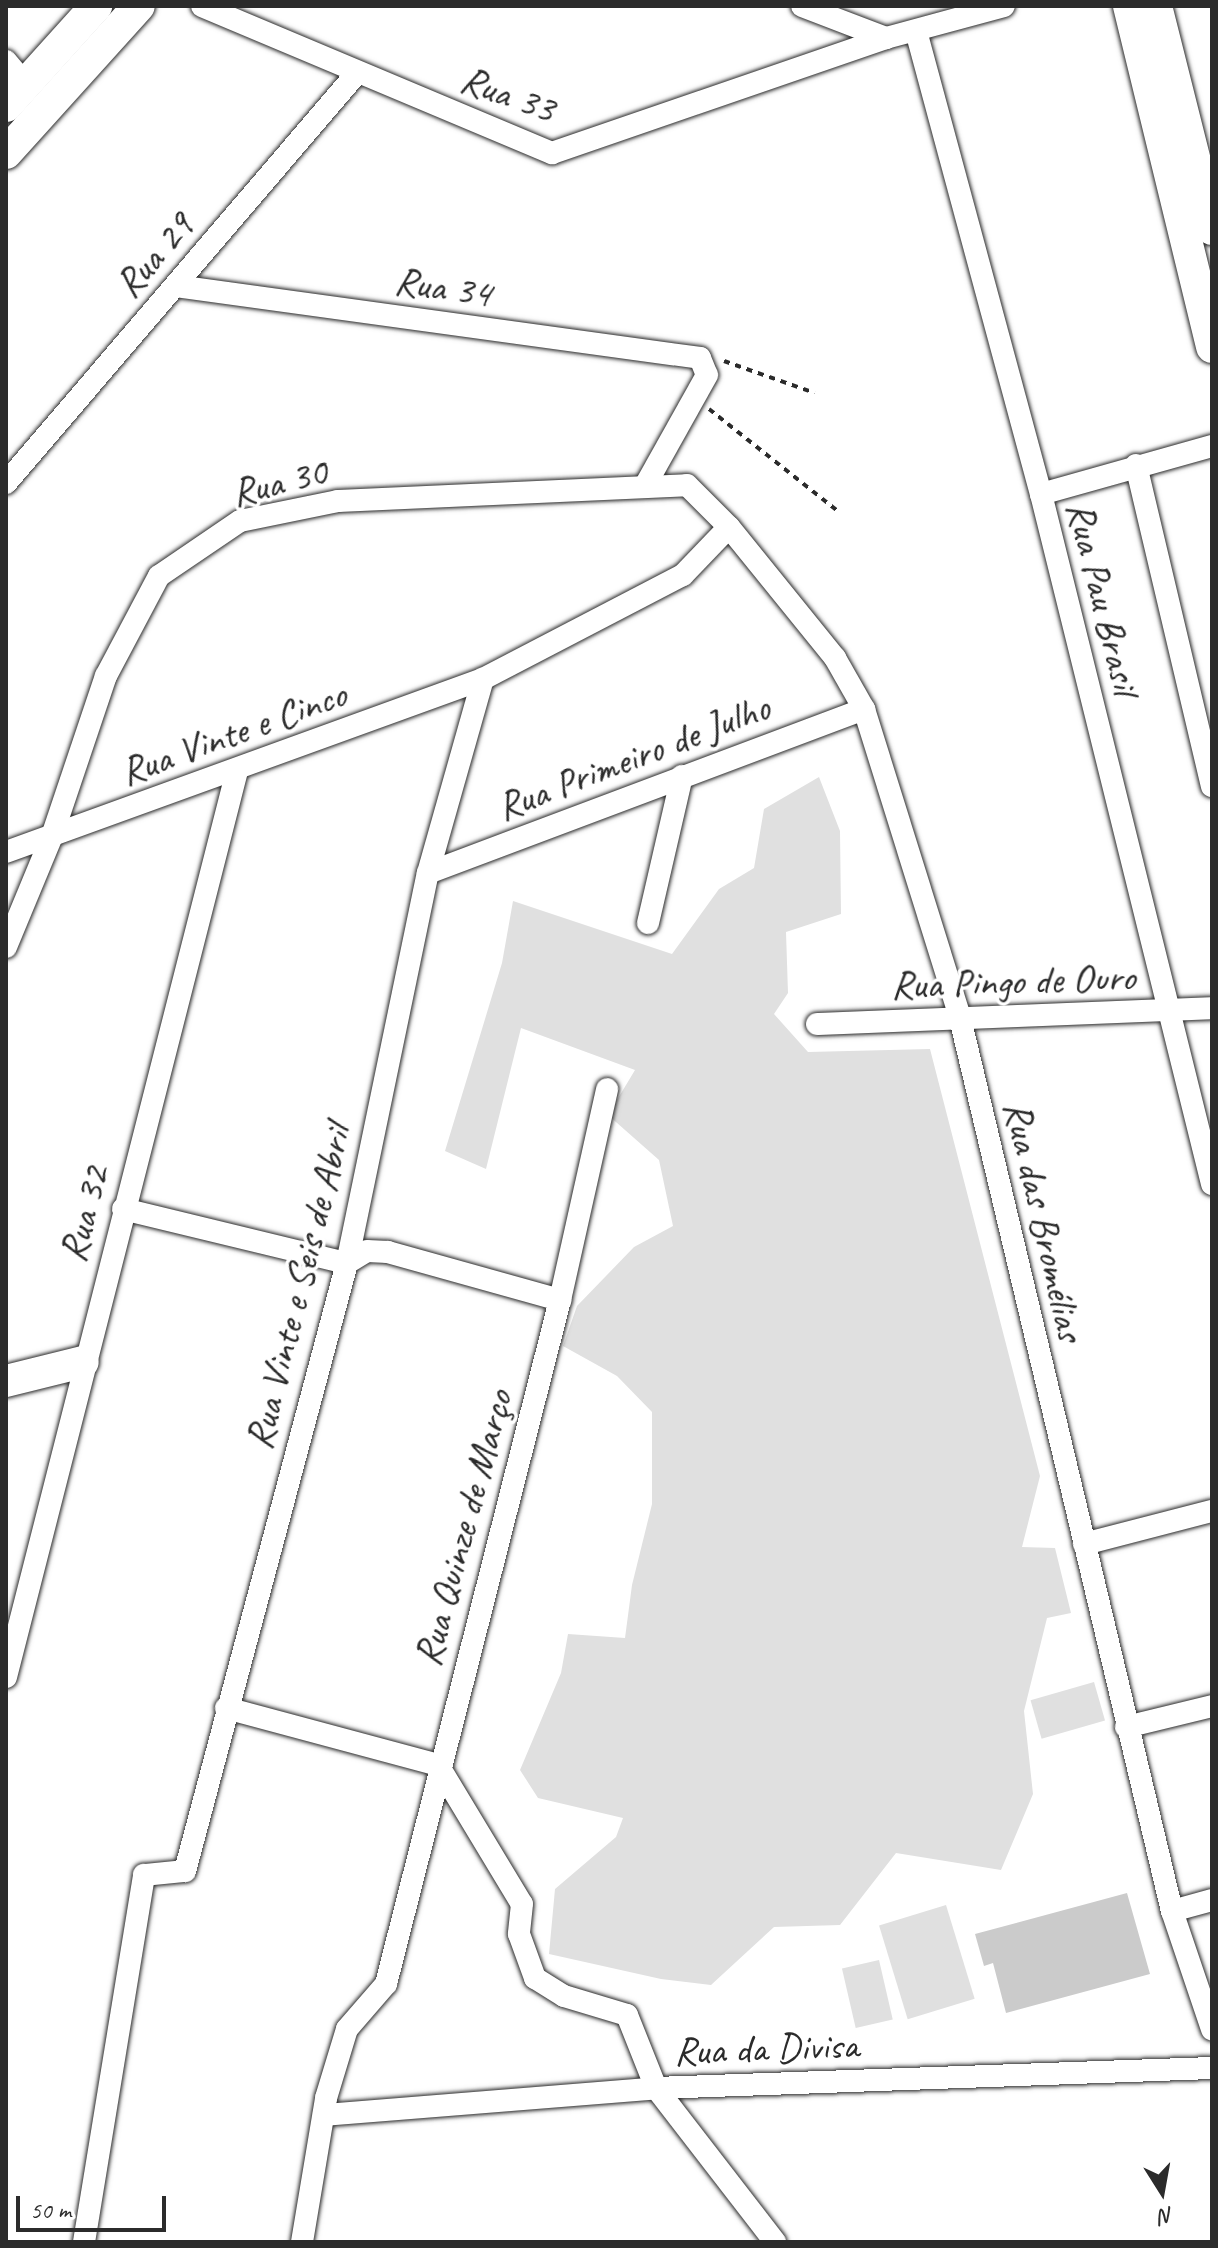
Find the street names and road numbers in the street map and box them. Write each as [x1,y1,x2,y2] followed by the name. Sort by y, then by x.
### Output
[454,55,562,133] street label: Rua 33
[104,203,204,307] street label: Rua 29
[392,256,494,318] street label: Rua 34
[226,447,332,517] street label: Rua 30
[1056,495,1150,701] street label: Rua Pau Brasil
[113,670,353,796] street label: Rua Vinte e Cinco
[490,683,776,831] street label: Rua Primeiro de Julho
[890,953,1136,1009] street label: Rua Pingo de Ouro
[993,1095,1095,1347] street label: Rua das Bromélias
[235,1120,361,1454] street label: Rua Vinte e Seis de Abril
[48,1161,120,1267] street label: Rua 32
[403,1385,523,1671] street label: Rua Quinze de Março
[672,2021,860,2075] street label: Rua da Divisa

